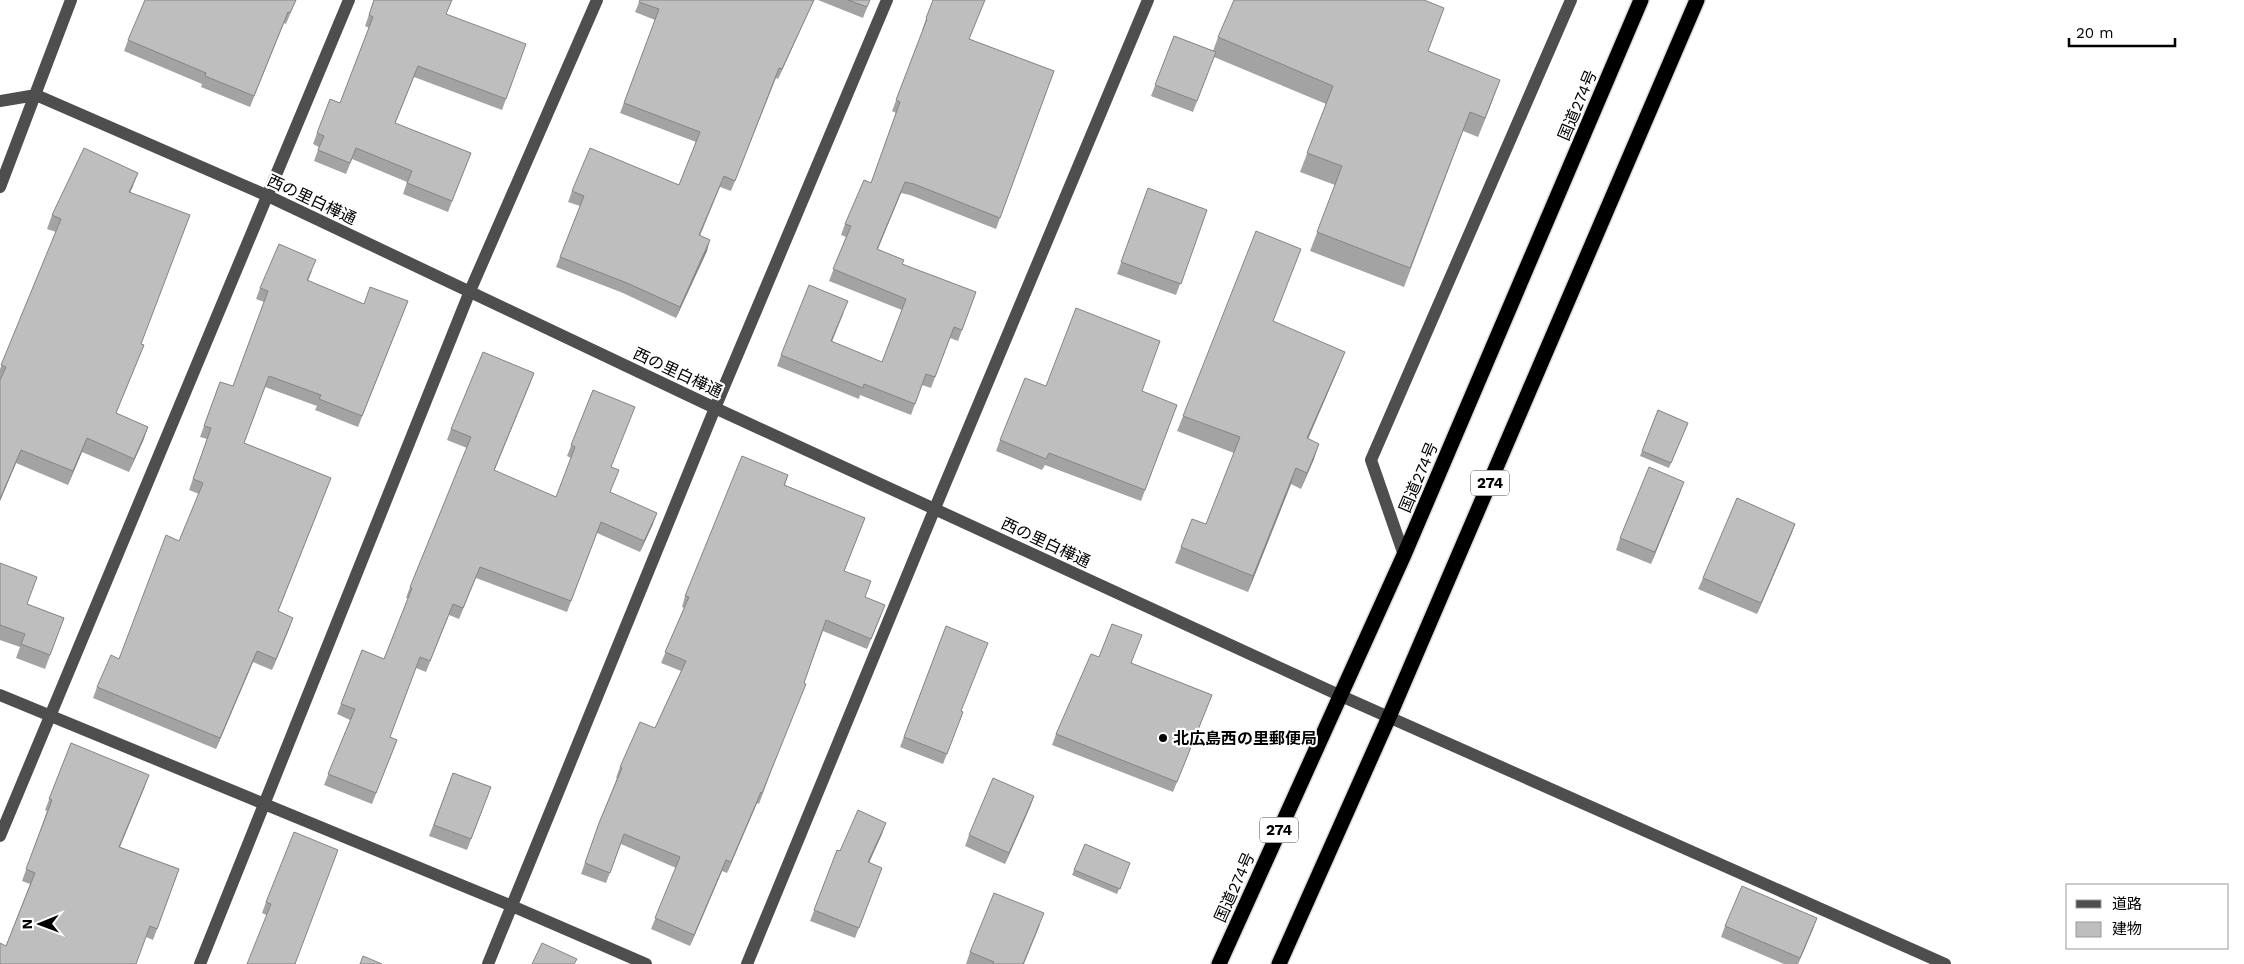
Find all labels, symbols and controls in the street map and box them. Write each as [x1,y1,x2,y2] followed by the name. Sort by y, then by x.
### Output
[2069,15,2175,47] scale bar
[2076,24,2114,42] text: 20 m
[1554,67,1601,143] street label: 国道274号
[264,171,359,228] street label: 西の里白樺通
[630,344,725,401] street label: 西の里白樺通
[1395,439,1442,515] street label: 国道274号
[1471,470,1509,496] road number: 274
[998,514,1093,571] street label: 西の里白樺通
[1173,729,1317,748] place label: 北広島西の里郵便局
[1157,732,1169,744] marker: 北広島西の里郵便局
[1260,818,1298,842] road number: 274
[1211,849,1258,925] street label: 国道274号
[2066,884,2229,949] legend
[2112,895,2142,913] text: 道路
[15,899,65,949] north arrow
[19,919,35,930] text: N
[2112,920,2142,938] text: 建物

